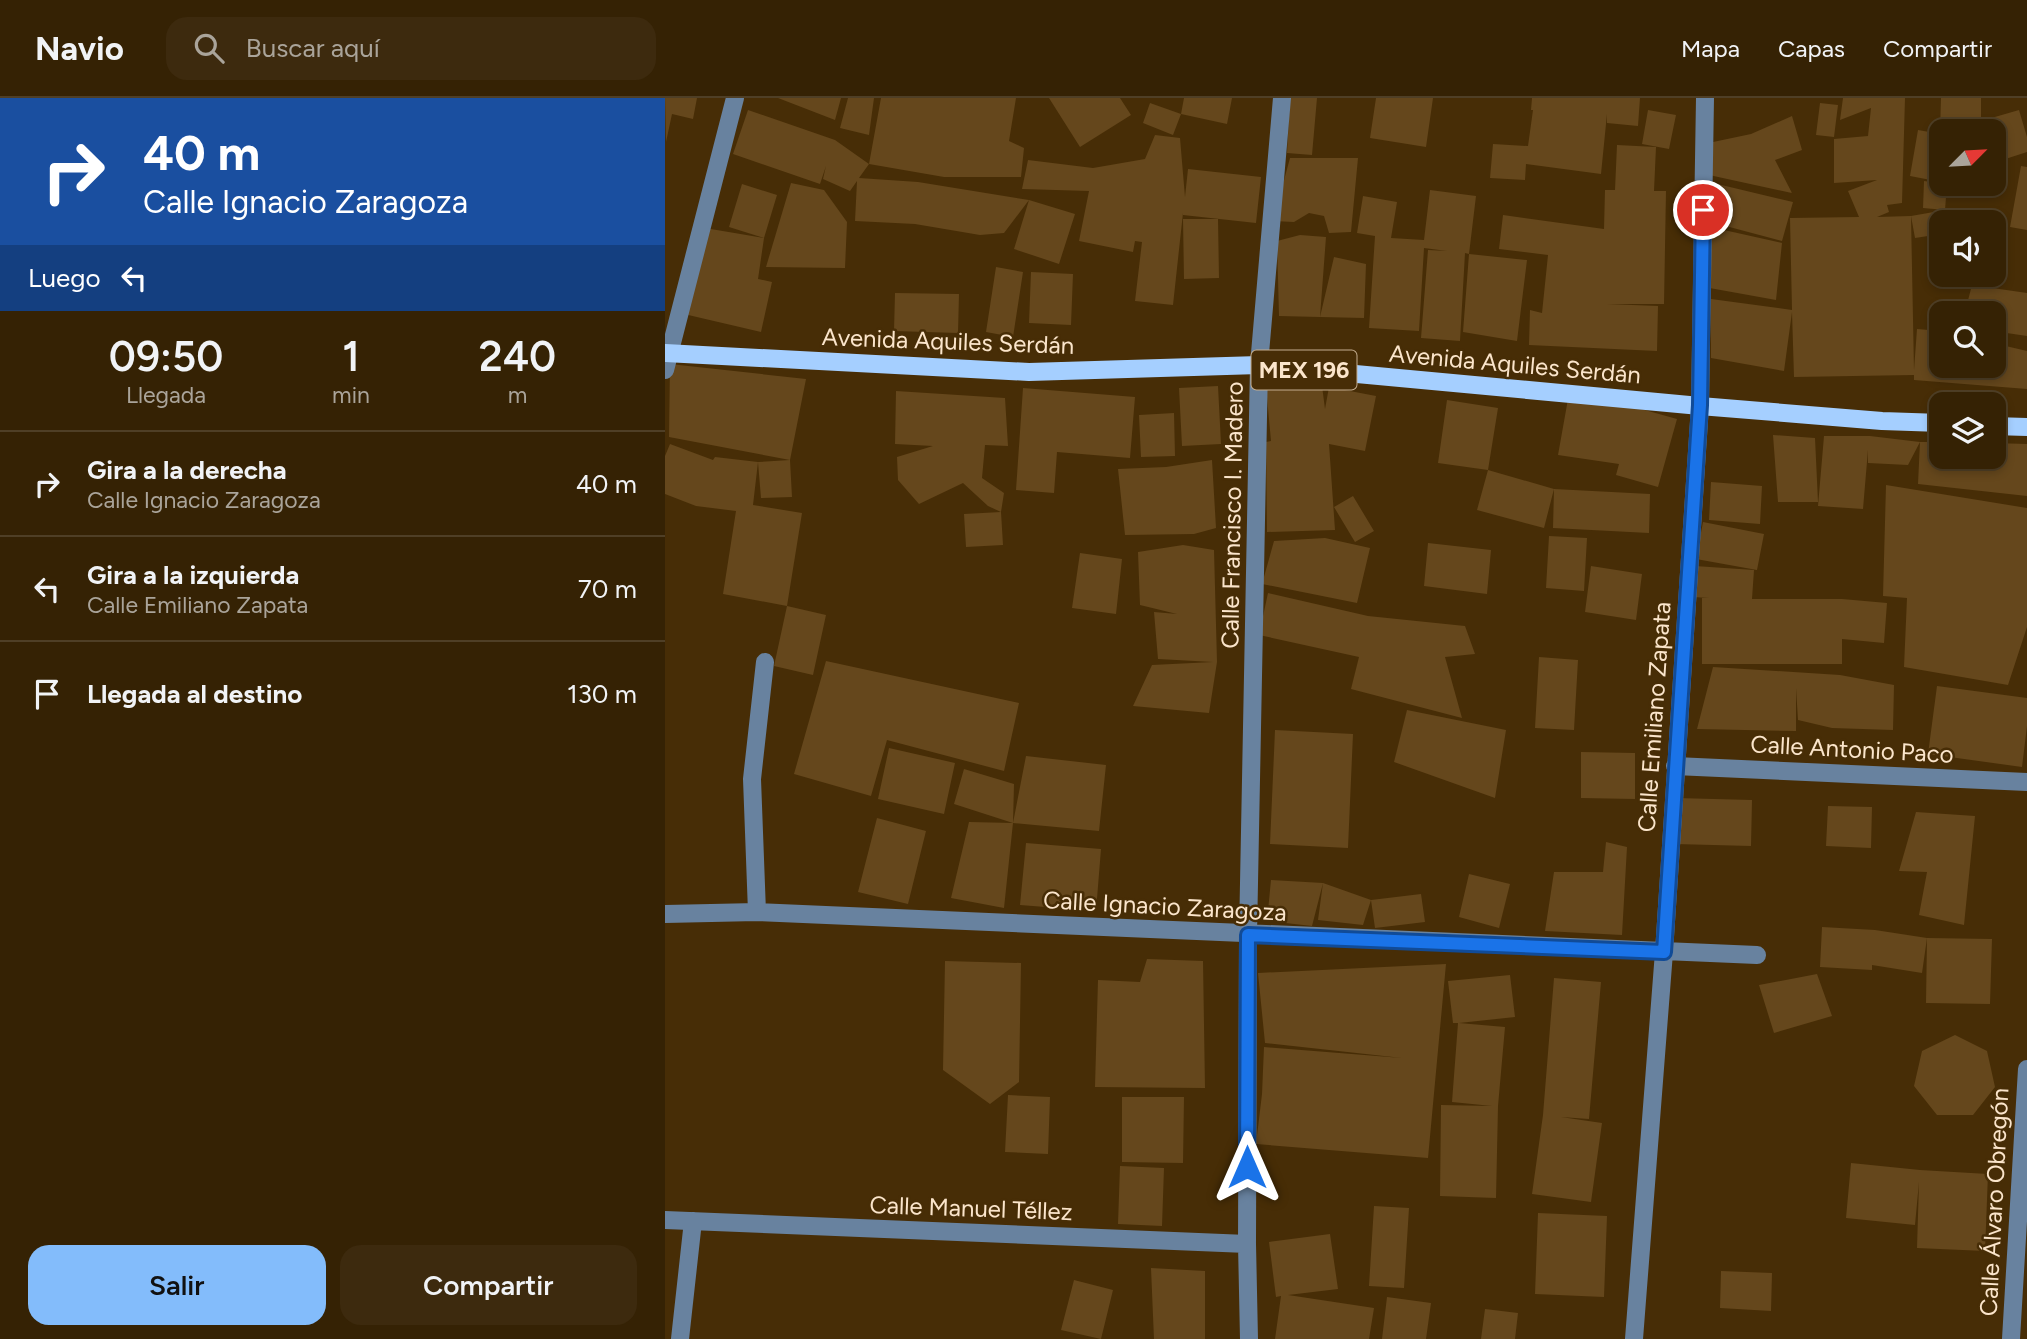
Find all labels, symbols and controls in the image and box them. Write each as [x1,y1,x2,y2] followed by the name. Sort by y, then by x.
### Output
[166,17,656,80] search box
[35,29,124,68] text: Navio
[190,29,228,67] icon: search
[246,32,380,64] text: Buscar aquí
[1681,34,1740,63] text: Mapa
[1778,34,1845,63] text: Capas
[1883,34,1992,63] text: Compartir
[1929,119,2005,196] north arrow
[1929,119,2006,469] map controls
[143,123,260,182] text: 40 m
[28,126,119,217] icon: right
[1673,180,1733,240] pin
[143,183,468,221] text: Calle Ignacio Zaragoza
[1684,191,1722,229] icon: arrive
[1929,210,2006,287] button: sound
[115,259,153,297] icon: left
[28,262,101,294] text: Luego
[1929,301,2006,378] button: search
[821,322,1075,360] street label: Avenida Aquiles Serdán
[109,331,223,382] text: 09:50
[342,331,360,382] text: 1
[479,331,556,382] text: 240
[1388,339,1642,389] street label: Avenida Aquiles Serdán
[1251,350,1357,390] road number: MEX 196
[126,381,206,409] text: Llegada
[332,381,370,409] text: min
[508,381,527,409] text: m
[1215,381,1249,649] street label: Calle Francisco I. Madero
[1929,392,2006,469] button: layers
[87,454,287,486] text: Gira a la derecha
[28,465,66,503] icon: right
[576,468,637,500] text: 40 m
[87,486,321,514] text: Calle Ignacio Zaragoza
[87,559,299,591] text: Gira a la izquierda
[28,570,66,608] icon: left
[578,573,637,605] text: 70 m
[87,591,308,619] text: Calle Emiliano Zapata
[1631,601,1677,833] street label: Calle Emiliano Zapata
[28,675,66,713] icon: arrive
[87,678,302,710] text: Llegada al destino
[567,678,637,710] text: 130 m
[1750,729,1954,769] street label: Calle Antonio Paco
[1043,885,1287,927] street label: Calle Ignacio Zaragoza
[1974,1087,2014,1317] street label: Calle Álvaro Obregón
[1210,1130,1284,1204] position arrow
[869,1190,1073,1226] street label: Calle Manuel Téllez
[28,1245,326,1325] button: Salir
[340,1245,637,1325] button: Compartir

